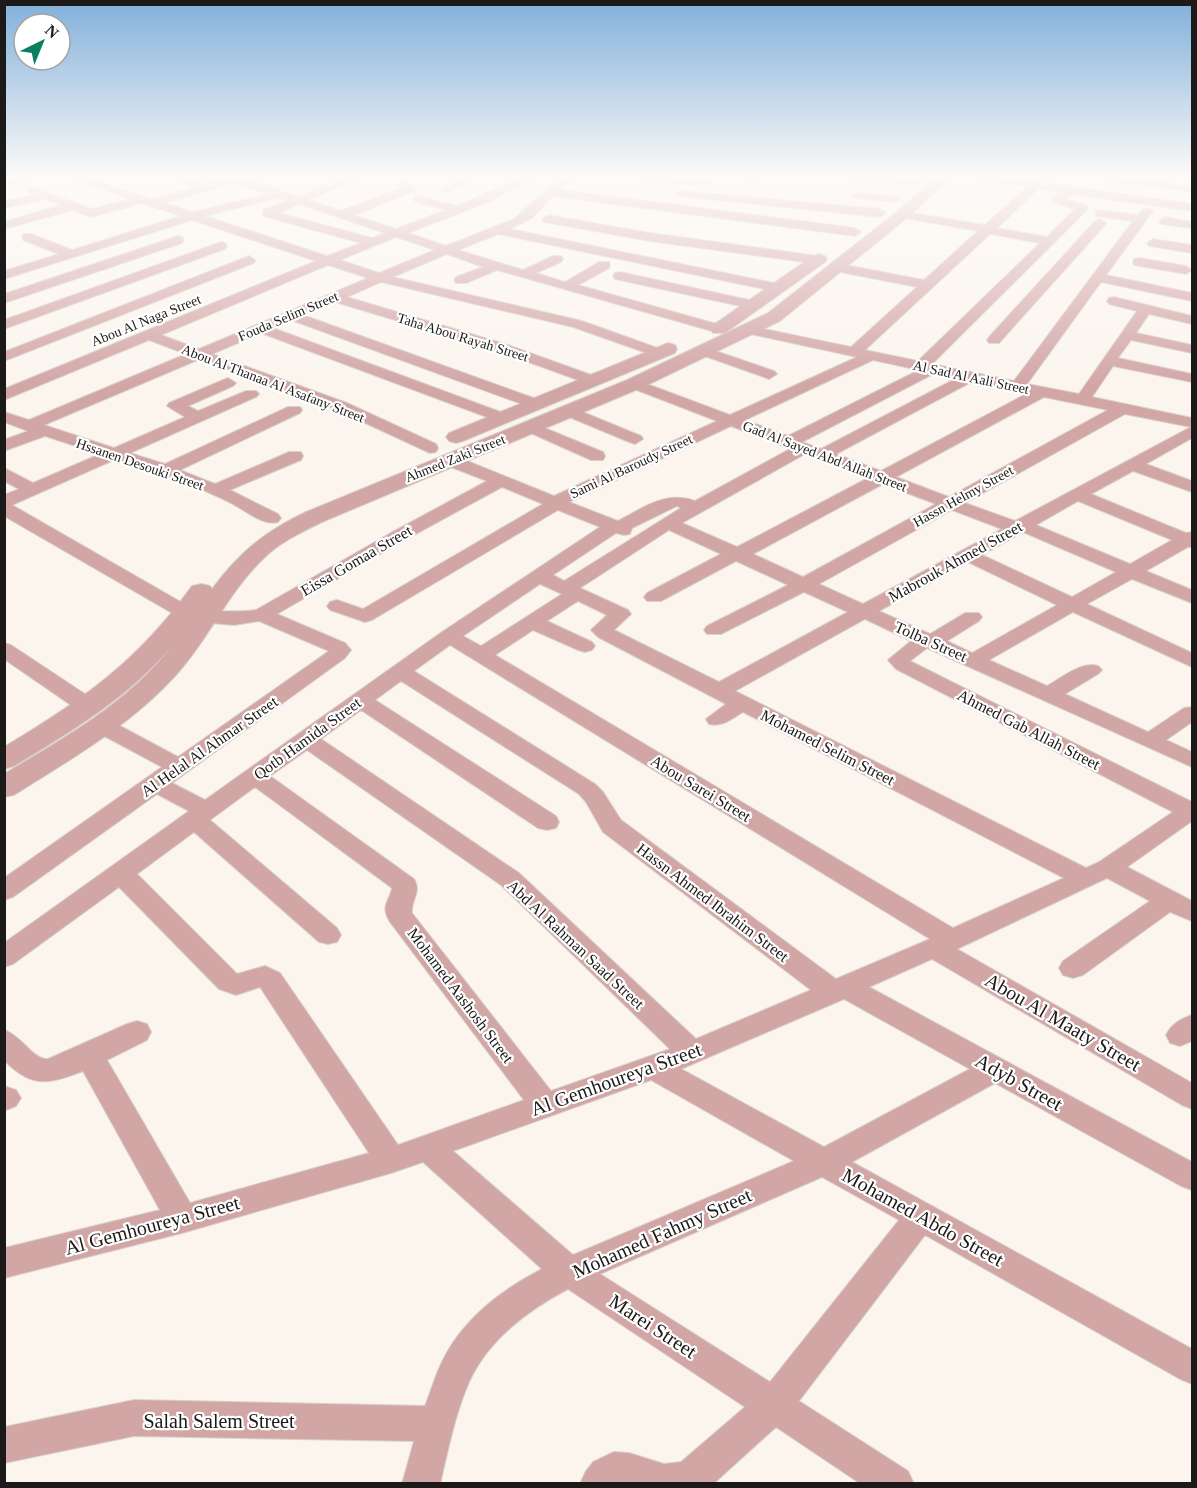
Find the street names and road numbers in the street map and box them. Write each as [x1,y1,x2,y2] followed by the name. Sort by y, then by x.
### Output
[236,289,341,344] street label: Fouda Selim Street
[89,292,203,349] street label: Abou Al Naga Street
[396,310,530,365] street label: Taha Abou Rayah Street
[179,342,366,425] street label: Abou Al Thanaa Al Asafany Street
[912,358,1030,397] street label: Al Sad Al Aali Street
[741,418,909,495] street label: Gad Al Sayed Abd Allah Street
[568,431,695,501] street label: Sami Al Baroudy Street
[403,432,507,485] street label: Ahmed Zaki Street
[74,436,206,493] street label: Hssanen Desouki Street
[911,463,1016,530] street label: Hassn Helmy Street
[885,517,1026,605] street label: Mabrouk Ahmed Street
[298,521,415,599] street label: Eissa Gomaa Street
[892,618,970,665] street label: Tolba Street
[955,686,1103,773] street label: Ahmed Gab Allah Street
[138,692,281,800] street label: Al Helal Al Ahmar Street
[251,694,365,783] street label: Qotb Hamida Street
[758,706,898,789] street label: Mohamed Selim Street
[648,752,754,825] street label: Abou Sarei Street
[634,840,792,965] street label: Hassn Ahmed Ibrahim Street
[504,877,648,1012] street label: Abd Al Rahman Saad Street
[404,925,517,1067] street label: Mohamed Aashosh Street
[981,968,1145,1077] street label: Abou Al Maaty Street
[528,1038,705,1121] street label: Al Gemhoureya Street
[971,1049,1067,1116] street label: Adyb Street
[838,1163,1008,1271] street label: Mohamed Abdo Street
[569,1183,756,1283] street label: Mohamed Fahmy Street
[62,1191,242,1260] street label: Al Gemhoureya Street
[605,1290,701,1363] street label: Marei Street
[143,1410,295,1432] street label: Salah Salem Street

